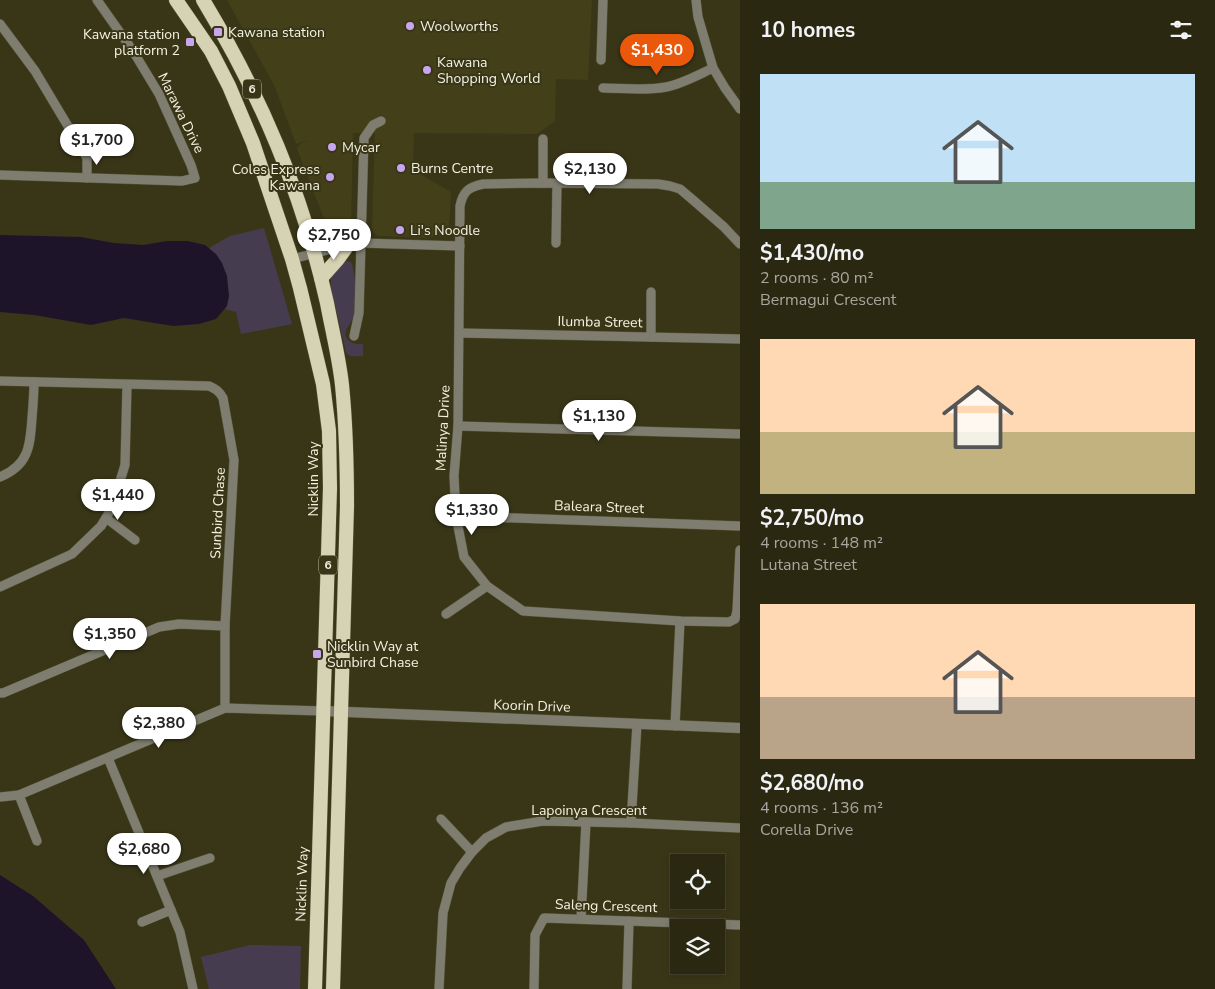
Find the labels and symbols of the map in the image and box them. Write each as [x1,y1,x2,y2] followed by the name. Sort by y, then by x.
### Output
[420,17,499,36] place label: Woolworths
[404,20,416,32] marker: Woolworths
[228,23,325,42] place label: Kawana station
[83,25,180,60] place label: Kawana station platform 2
[212,26,224,38] marker: Kawana station
[616,34,698,76] pin: $1,430
[184,36,196,48] marker: Kawana station platform 2
[437,53,540,88] place label: Kawana Shopping World
[421,64,433,76] marker: Kawana Shopping World
[153,69,209,157] street label: Marawa Drive
[243,80,261,98] road number: 6
[56,124,138,166] pin: $1,700
[342,138,380,157] place label: Mycar
[326,141,338,153] marker: Mycar
[549,152,631,195] pin: $2,130
[411,159,493,178] place label: Burns Centre
[232,160,320,195] place label: Coles Express Kawana
[395,162,407,174] marker: Burns Centre
[324,171,336,183] marker: Coles Express Kawana
[293,218,375,261] pin: $2,750
[410,221,480,240] place label: Li's Noodle
[394,224,406,236] marker: Li's Noodle
[557,312,643,332] street label: Ilumba Street
[431,385,455,471] street label: Malinya Drive
[558,400,640,442] pin: $1,130
[304,441,323,517] street label: Nicklin Way
[206,467,230,559] street label: Sunbird Chase
[77,478,159,521] pin: $1,440
[431,494,513,536] pin: $1,330
[554,496,644,518] street label: Baleara Street
[319,556,337,574] road number: 6
[69,618,151,660] pin: $1,350
[327,637,418,672] place label: Nicklin Way at Sunbird Chase
[311,648,323,660] marker: Nicklin Way at Sunbird Chase
[493,695,571,717] street label: Koorin Drive
[118,706,200,749] pin: $2,380
[531,801,647,820] street label: Lapoinya Crescent
[103,832,185,875] pin: $2,680
[291,845,313,922] street label: Nicklin Way
[554,895,658,917] street label: Saleng Crescent

